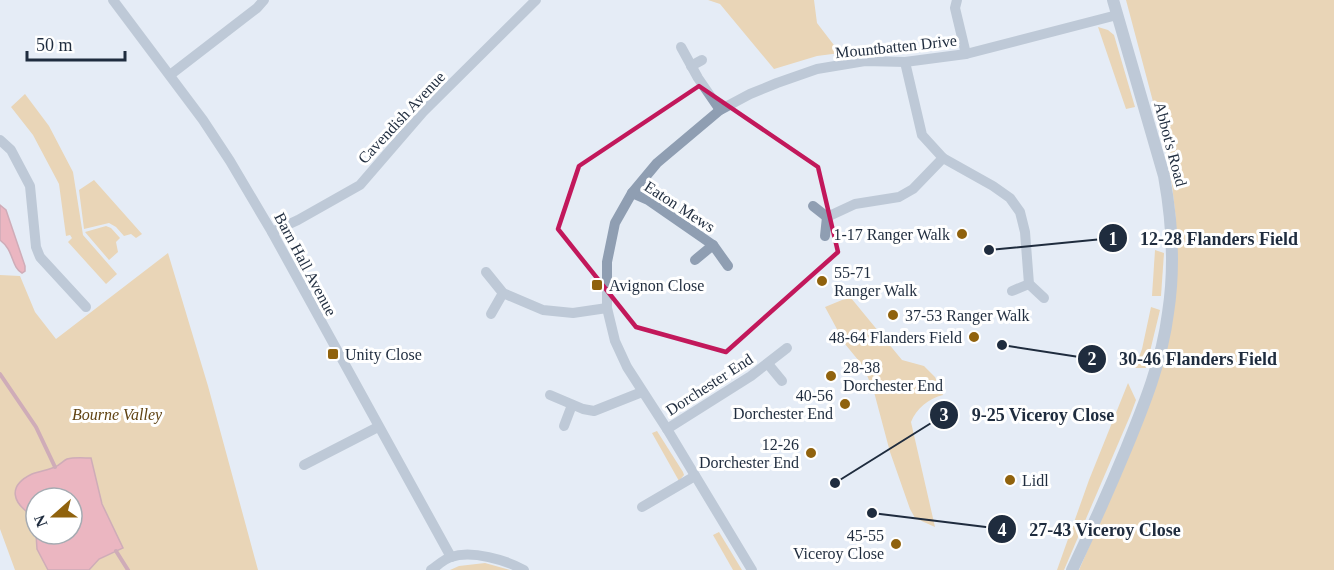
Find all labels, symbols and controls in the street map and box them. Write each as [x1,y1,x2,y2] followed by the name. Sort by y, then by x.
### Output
[27,24,124,62] scale bar
[834,32,958,61] street label: Mountbatten Drive
[36,35,73,55] text: 50 m
[354,68,448,167] street label: Cavendish Avenue
[1151,100,1190,188] street label: Abbot's Road
[641,177,718,235] street label: Eaton Mews
[271,210,340,319] street label: Barn Hall Avenue
[1098,220,1310,256] callout: 12-28 Flanders Field
[833,226,950,244] place label: 1-17 Ranger Walk
[955,227,969,241] marker: 1-17 Ranger Walk
[1109,229,1118,249] text: 1
[1140,229,1298,249] text: 12-28 Flanders Field
[834,264,917,300] place label: 55-71 Ranger Walk
[815,274,829,288] marker: 55-71 Ranger Walk
[609,277,704,295] place label: Avignon Close
[590,278,604,292] marker: Avignon Close
[905,307,1030,325] place label: 37-53 Ranger Walk
[886,308,900,322] marker: 37-53 Ranger Walk
[829,329,962,346] place label: 48-64 Flanders Field
[967,330,981,344] marker: 48-64 Flanders Field
[1077,341,1289,377] callout: 30-46 Flanders Field
[345,346,422,364] place label: Unity Close
[326,347,340,361] marker: Unity Close
[1088,349,1097,369] text: 2
[1119,349,1277,369] text: 30-46 Flanders Field
[663,350,756,419] street label: Dorchester End
[843,359,943,394] place label: 28-38 Dorchester End
[824,369,838,383] marker: 28-38 Dorchester End
[733,387,833,422] place label: 40-56 Dorchester End
[838,397,852,411] marker: 40-56 Dorchester End
[929,397,1126,433] callout: 9-25 Viceroy Close
[940,405,949,425] text: 3
[972,405,1114,425] text: 9-25 Viceroy Close
[72,406,163,424] park label: Bourne Valley
[699,436,799,471] place label: 12-26 Dorchester End
[804,446,818,460] marker: 12-26 Dorchester End
[1022,472,1049,489] place label: Lidl
[1003,473,1017,487] marker: Lidl
[24,486,84,546] north arrow
[987,511,1193,547] callout: 27-43 Viceroy Close
[30,512,50,530] text: N
[998,520,1007,540] text: 4
[1029,520,1181,540] text: 27-43 Viceroy Close
[793,527,884,563] place label: 45-55 Viceroy Close
[889,537,903,551] marker: 45-55 Viceroy Close

